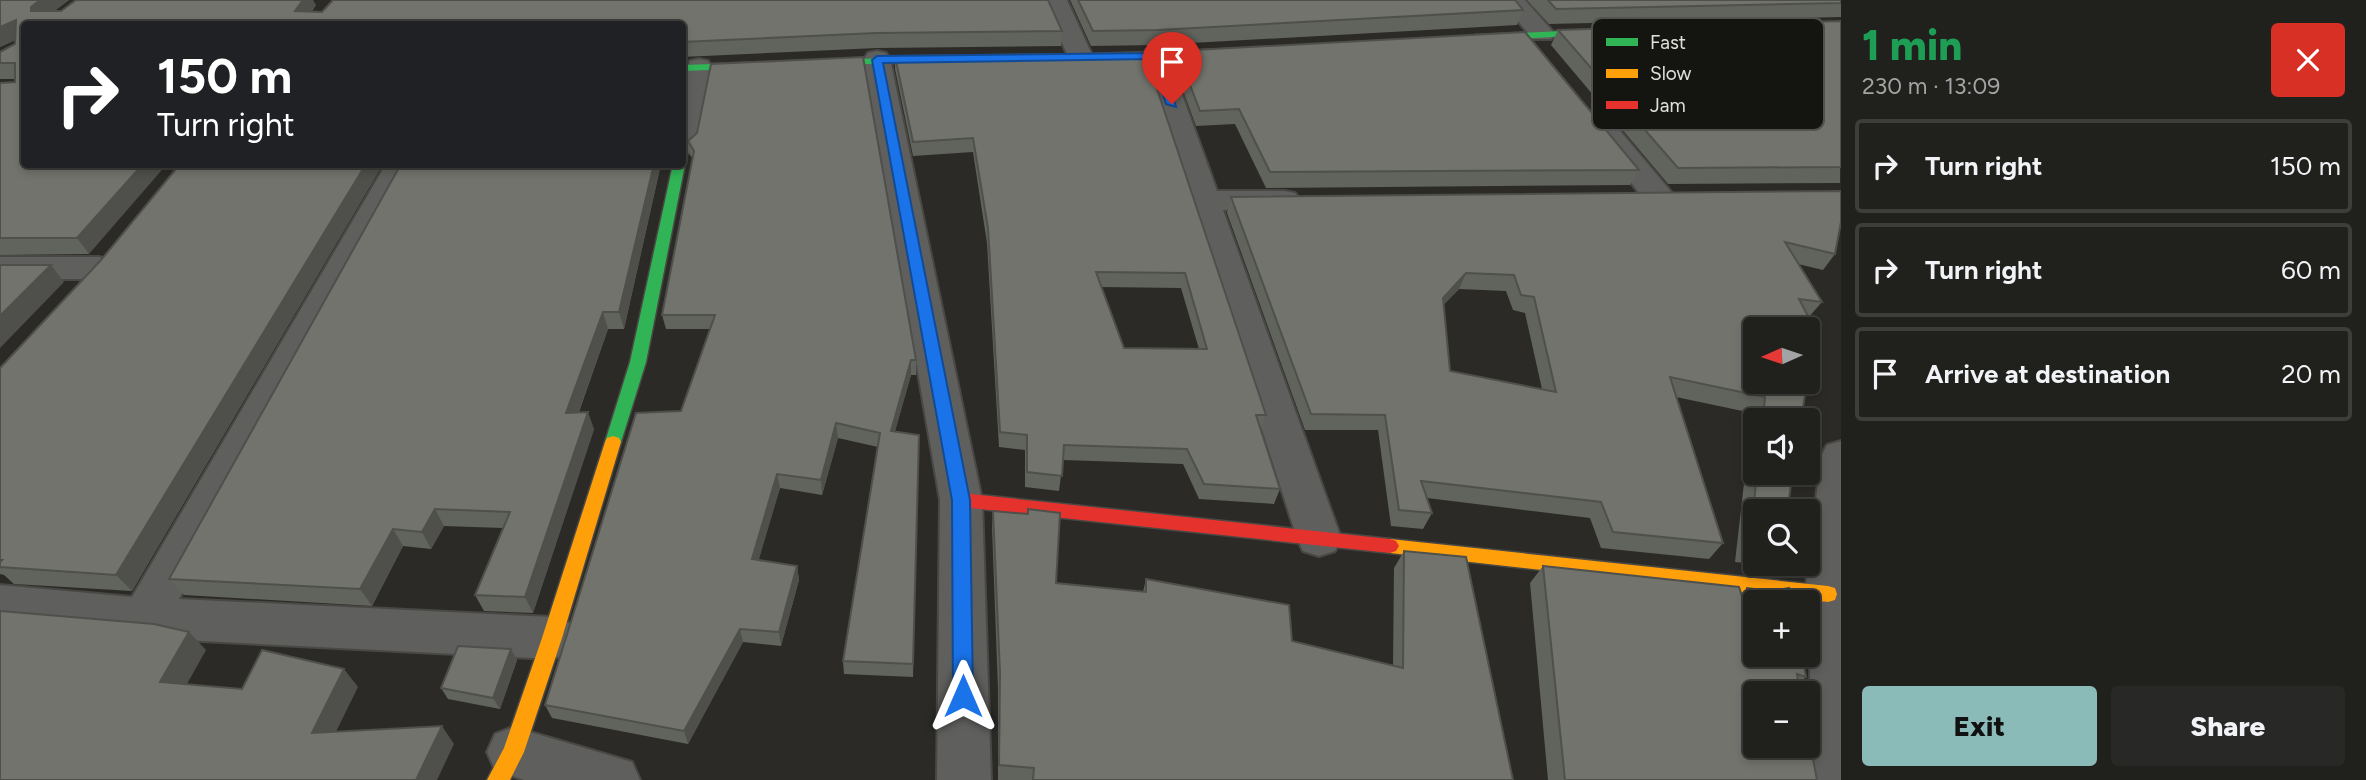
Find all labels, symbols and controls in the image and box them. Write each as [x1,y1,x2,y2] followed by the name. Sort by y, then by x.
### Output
[1592,18,1824,130] legend
[1862,20,1962,71] text: 1 min
[2271,23,2345,97] button: close
[1650,31,1686,54] text: Fast
[1142,32,1202,104] pin
[1153,43,1191,81] icon: arrive
[157,46,292,105] text: 150 m
[42,49,133,140] icon: right
[1650,62,1692,85] text: Slow
[1862,72,2000,100] text: 230 m · 13:09
[1650,94,1686,117] text: Jam
[157,106,295,144] text: Turn right
[1866,147,1904,185] icon: right
[1925,150,2042,182] text: Turn right
[2270,150,2341,182] text: 150 m
[1866,251,1904,289] icon: right
[1925,254,2042,286] text: Turn right
[2281,254,2341,286] text: 60 m
[1743,317,1820,394] north arrow
[1743,317,1820,758] map controls
[1866,355,1904,393] icon: arrive
[1925,358,2170,390] text: Arrive at destination
[2281,358,2341,390] text: 20 m
[1743,408,1820,485] button: sound
[1743,499,1820,576] button: search
[1743,590,1820,667] button: +
[926,659,1000,733] position arrow
[1743,681,1820,758] button: −
[1862,686,2097,766] button: Exit
[2111,686,2345,766] button: Share

